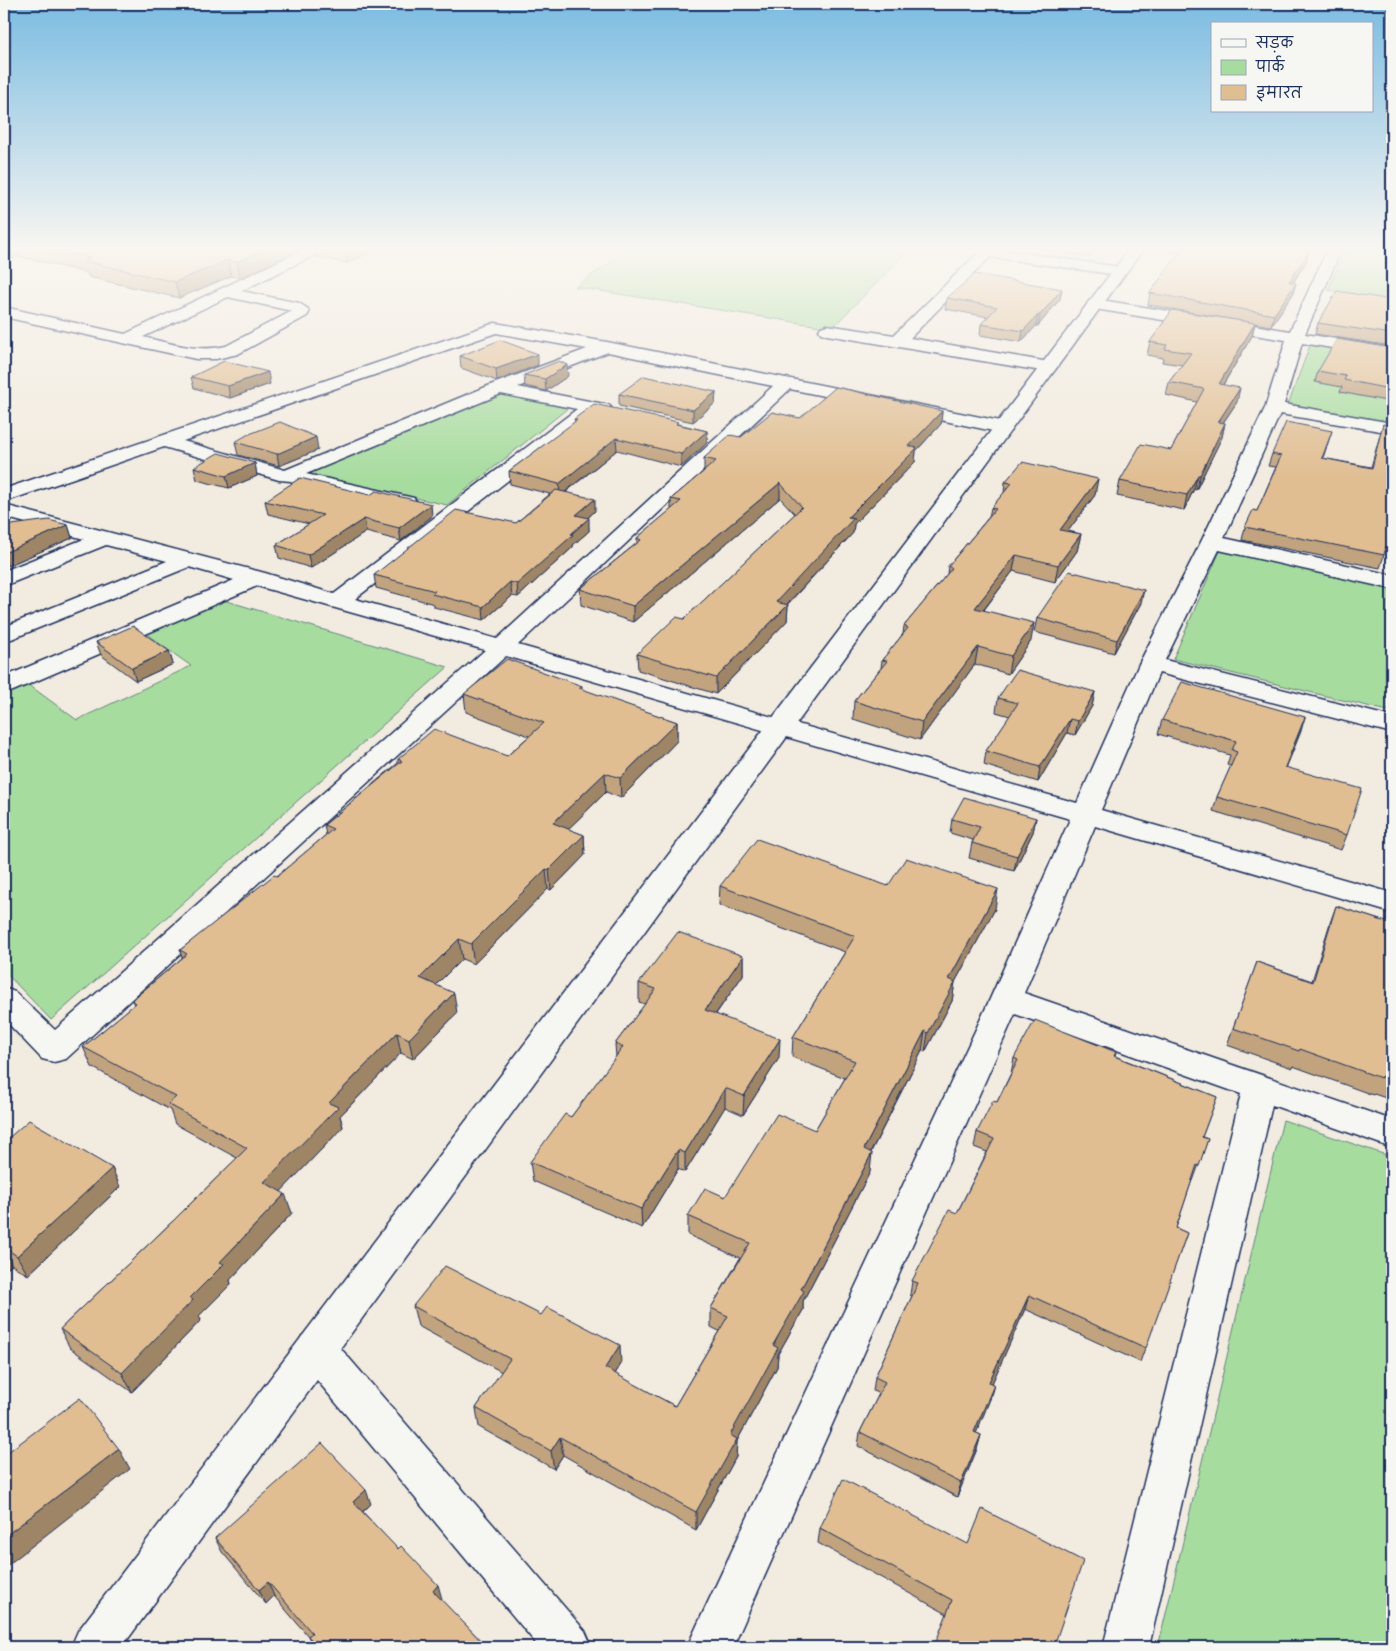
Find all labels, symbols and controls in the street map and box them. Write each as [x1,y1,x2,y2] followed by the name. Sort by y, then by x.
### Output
[1211,22,1374,112] legend
[1255,34,1294,53] text: सड़क
[1255,55,1286,77] text: पार्क
[1256,84,1303,103] text: इमारत

